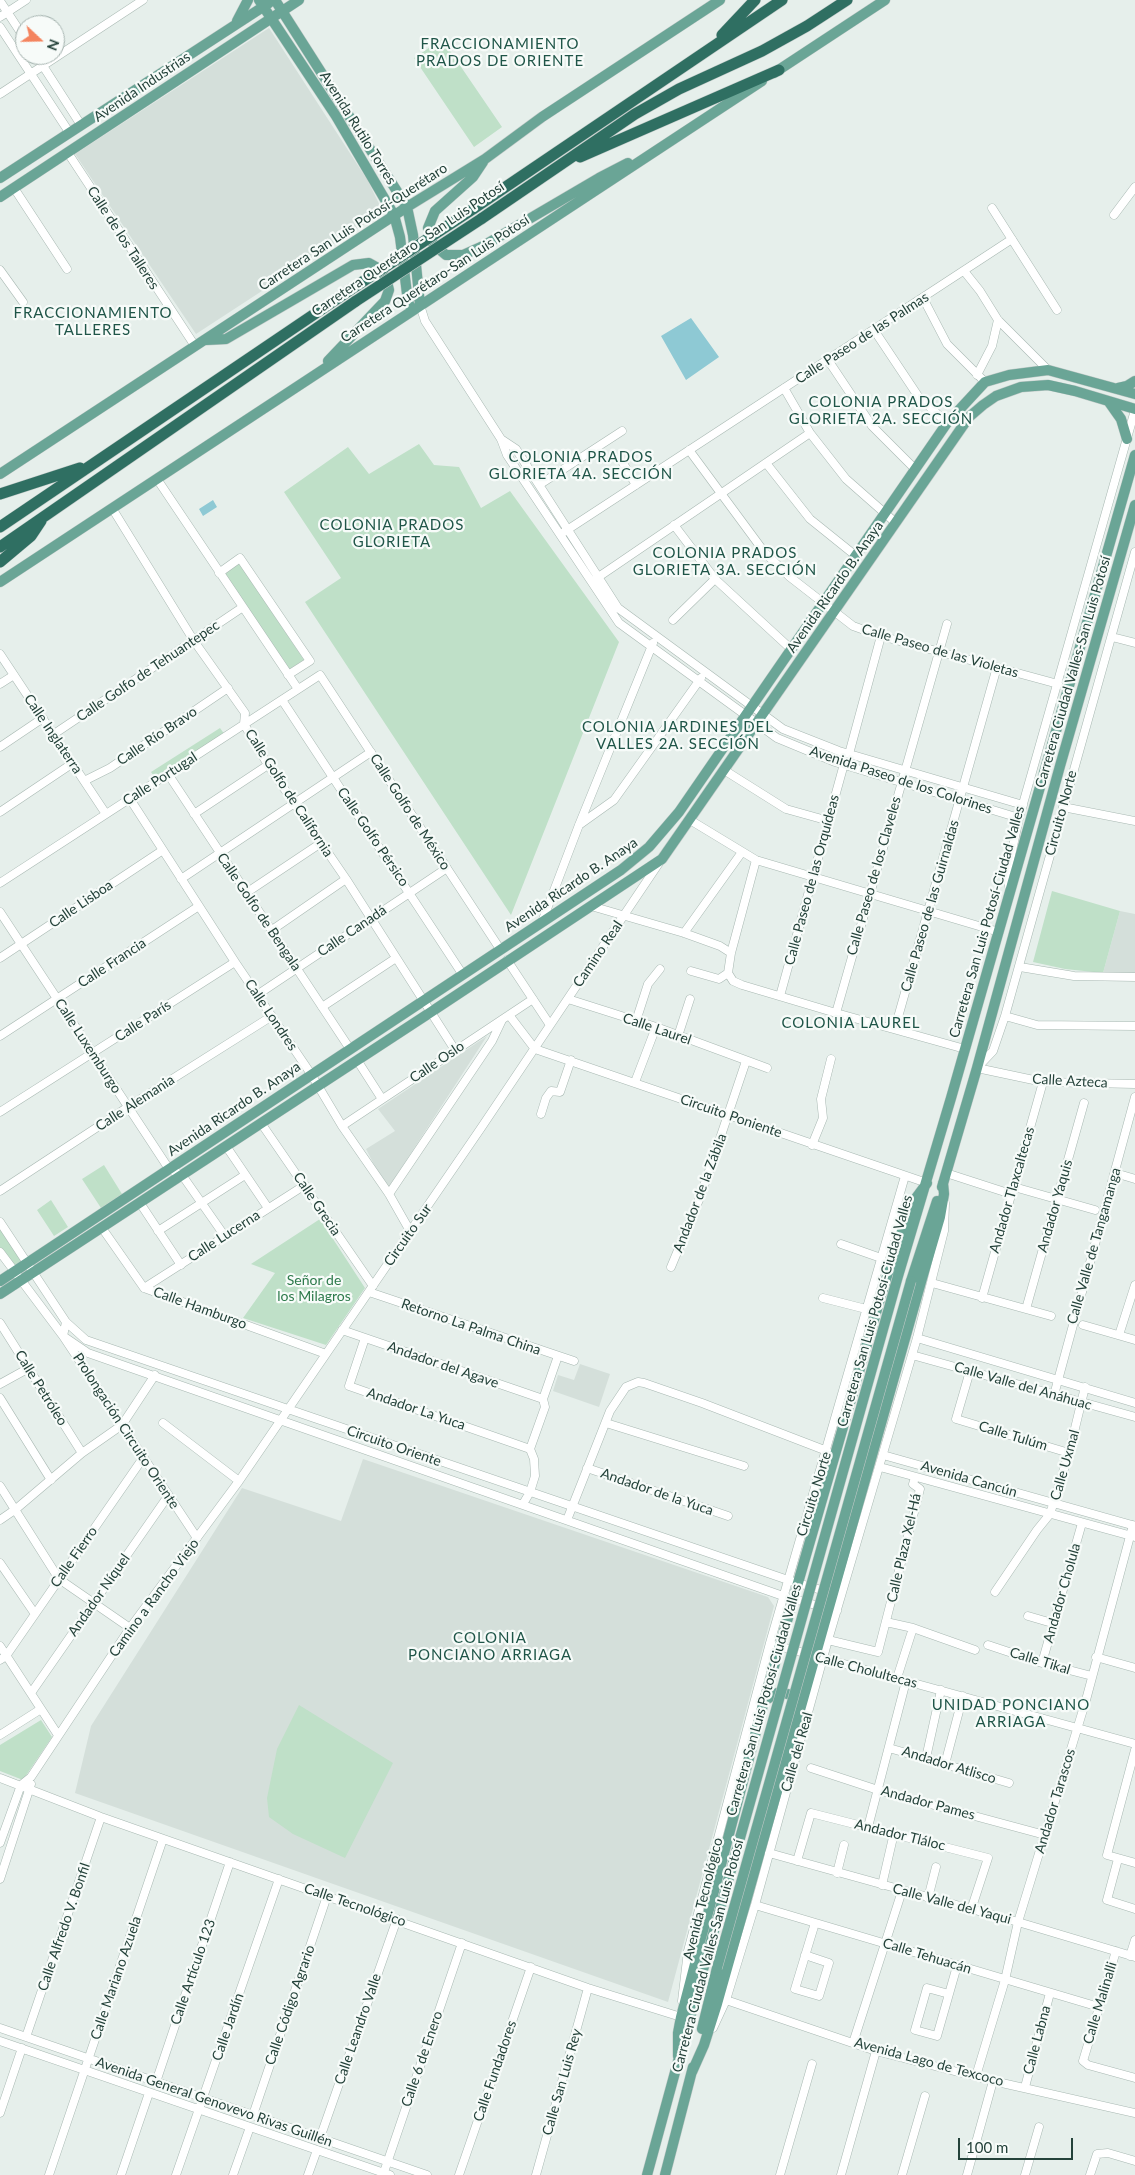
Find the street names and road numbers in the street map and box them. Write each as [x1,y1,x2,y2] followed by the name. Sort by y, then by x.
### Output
[91,49,193,125] street label: Avenida Industrias
[316,68,400,188] street label: Avenida Rutilo Torres
[256,160,450,294] street label: Carretera San Luis Potosí-Querétaro
[309,178,507,320] street label: Carretera Querétaro - San Luis Potosí
[83,183,163,293] street label: Calle de los Talleres
[338,212,532,346] street label: Carretera Querétaro-San Luis Potosí
[792,289,932,387] street label: Calle Paseo de las Palmas
[783,518,887,656] street label: Avenida Ricardo B. Anaya
[1032,554,1114,790] street label: Carretera Ciudad Valles-San Luis Potosí
[73,617,223,725] street label: Calle Golfo de Tehuantepec
[860,621,1020,681] street label: Calle Paseo de las Violetas
[20,691,86,777] street label: Calle Inglaterra
[114,703,200,769] street label: Calle Río Bravo
[241,726,337,860] street label: Calle Golfo de California
[808,743,994,817] street label: Avenida Paseo de los Colorines
[120,749,200,809] street label: Calle Portugal
[366,751,454,873] street label: Calle Golfo de México
[1042,768,1080,858] street label: Circuito Norte
[334,784,412,890] street label: Calle Golfo Pérsico
[781,793,843,967] street label: Calle Paseo de las Orquídeas
[843,795,905,957] street label: Calle Paseo de los Claveles
[946,804,1028,1040] street label: Carretera San Luis Potosí-Ciudad Valles
[897,818,963,994] street label: Calle Paseo de las Guirnaldas
[501,834,641,936] street label: Avenida Ricardo B. Anaya
[213,850,305,974] street label: Calle Golfo de Bengala
[46,877,116,931] street label: Calle Lisboa
[314,902,390,960] street label: Calle Canadá
[570,918,626,990] street label: Camino Real
[75,935,149,991] street label: Calle Francia
[241,976,301,1054] street label: Calle Londres
[51,995,125,1097] street label: Calle Luxemburgo
[112,997,174,1045] street label: Calle París
[621,1009,693,1049] street label: Calle Laurel
[406,1038,468,1086] street label: Calle Oslo
[164,1058,304,1160] street label: Avenida Ricardo B. Anaya
[92,1071,178,1135] street label: Calle Alemania
[1032,1071,1108,1091] street label: Calle Azteca
[678,1091,784,1141] street label: Circuito Poniente
[986,1125,1038,1255] street label: Andador Tlaxcaltecas
[670,1131,730,1255] street label: Andador de la Zábila
[1034,1158,1076,1254] street label: Andador Yaquis
[1064,1166,1124,1326] street label: Calle Valle de Tangamanga
[290,1169,344,1239] street label: Calle Grecia
[834,1193,916,1429] street label: Carretera San Luis Potosí-Ciudad Valles
[380,1201,436,1269] street label: Circuito Sur
[185,1207,263,1265] street label: Calle Lucerna
[151,1283,249,1333] street label: Calle Hamburgo
[399,1295,543,1359] street label: Retorno La Palma China
[385,1338,501,1392] street label: Andador del Agave
[11,1347,71,1429] street label: Calle Petróleo
[69,1350,183,1512] street label: Prolongación Circuito Oriente
[952,1358,1094,1414] street label: Calle Valle del Anáhuac
[364,1384,468,1434] street label: Andador La Yuca
[977,1418,1049,1454] street label: Calle Tulúm
[345,1422,443,1470] street label: Circuito Oriente
[1047,1428,1083,1502] street label: Calle Uxmal
[793,1450,835,1538] street label: Circuito Norte
[919,1457,1019,1501] street label: Avenida Cancún
[598,1465,716,1519] street label: Andador de la Yuca
[883,1492,925,1604] street label: Calle Plaza Xel-Há
[47,1523,101,1591] street label: Calle Fierro
[105,1536,203,1660] street label: Camino a Rancho Viejo
[1040,1541,1084,1645] street label: Andador Cholula
[64,1551,134,1639] street label: Andador Níquel
[723,1582,805,1818] street label: Carretera San Luis Potosí-Ciudad Valles
[1007,1644,1073,1678] street label: Calle Tikal
[813,1648,919,1692] street label: Calle Cholultecas
[778,1710,816,1794] street label: Calle del Real
[900,1743,998,1787] street label: Andador Atlisco
[1031,1747,1079,1855] street label: Andador Tarascos
[879,1782,977,1824] street label: Andador Pames
[853,1816,947,1854] street label: Andador Tláloc
[680,1836,726,1962] street label: Avenida Tecnológico
[669,1838,747,2074] street label: Carretera Ciudad Valles-San Luis Potosí
[34,1861,94,1993] street label: Calle Alfredo V. Bonfil
[302,1880,408,1930] street label: Calle Tecnológico
[891,1880,1013,1928] street label: Calle Valle del Yaqui
[87,1914,145,2042] street label: Calle Mariano Azuela
[167,1917,219,2027] street label: Calle Artículo 123
[881,1935,973,1977] street label: Calle Tehuacán
[262,1943,318,2067] street label: Calle Código Agrario
[1080,1960,1120,2046] street label: Calle Malinalli
[331,1971,385,2087] street label: Calle Leandro Valle
[209,1991,247,2063] street label: Calle Jardín
[1020,2004,1054,2076] street label: Calle Labna
[398,2009,446,2109] street label: Calle 6 de Enero
[470,2018,520,2124] street label: Calle Fundadores
[539,2027,585,2137] street label: Calle San Luis Rey
[852,2034,1006,2090] street label: Avenida Lago de Texcoco
[93,2053,335,2151] street label: Avenida General Genovevo Rivas Guillén

